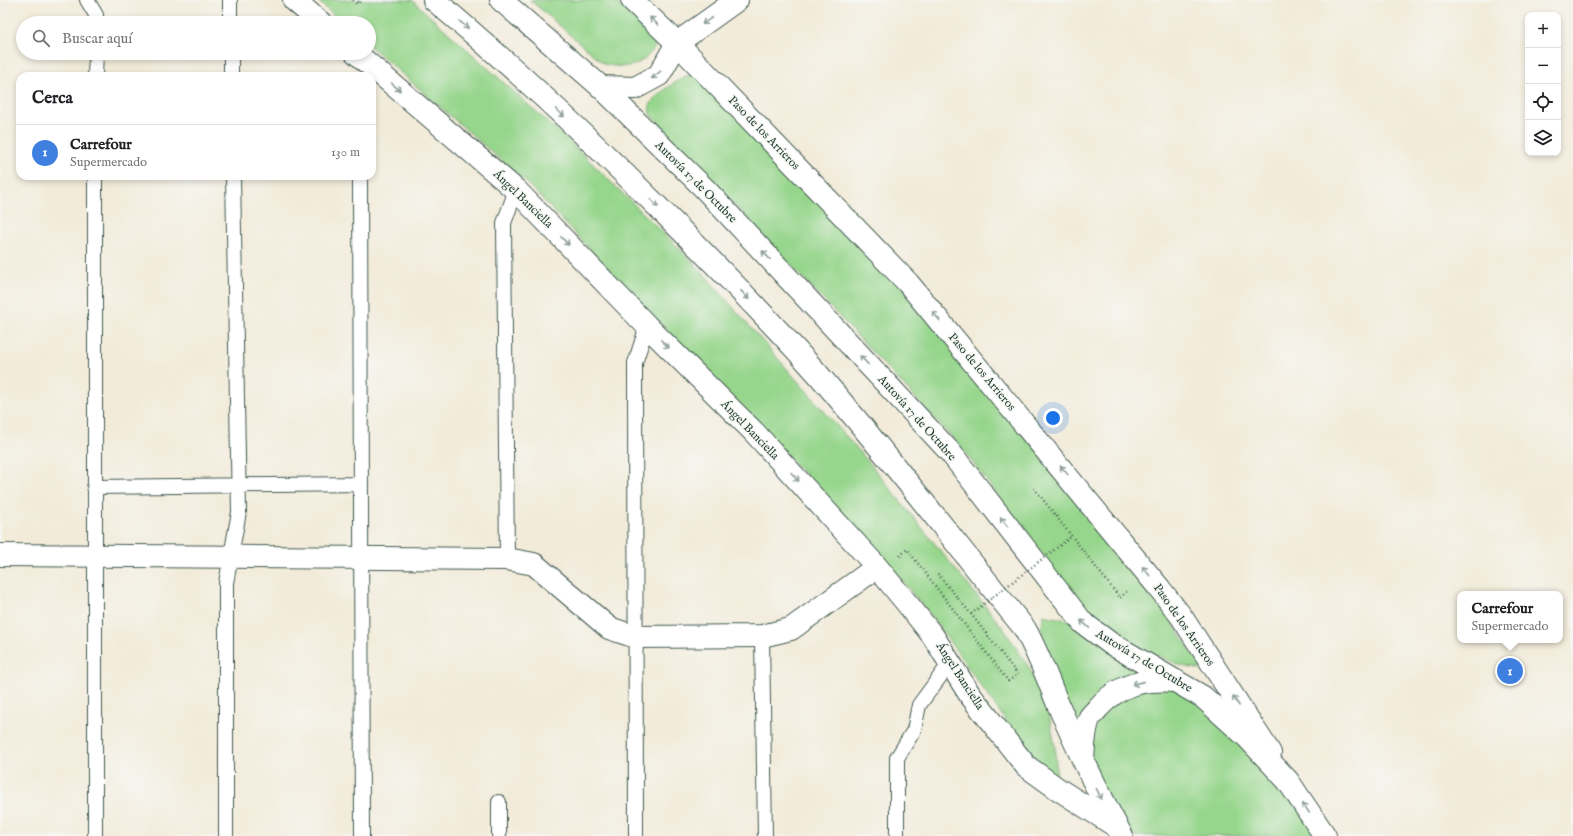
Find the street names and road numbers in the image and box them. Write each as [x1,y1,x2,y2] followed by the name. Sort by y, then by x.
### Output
[725,93,803,173] street label: Paso de los Arrieros
[651,137,741,227] street label: Autovía 17 de Octubre
[489,165,557,232] street label: Ángel Banciella
[945,330,1019,414] street label: Paso de los Arrieros
[874,371,960,464] street label: Autovía 17 de Octubre
[717,395,784,464] street label: Ángel Banciella
[1150,581,1218,669] street label: Paso de los Arrieros
[1092,626,1195,696] street label: Autovía 17 de Octubre
[932,638,989,713] street label: Ángel Banciella

